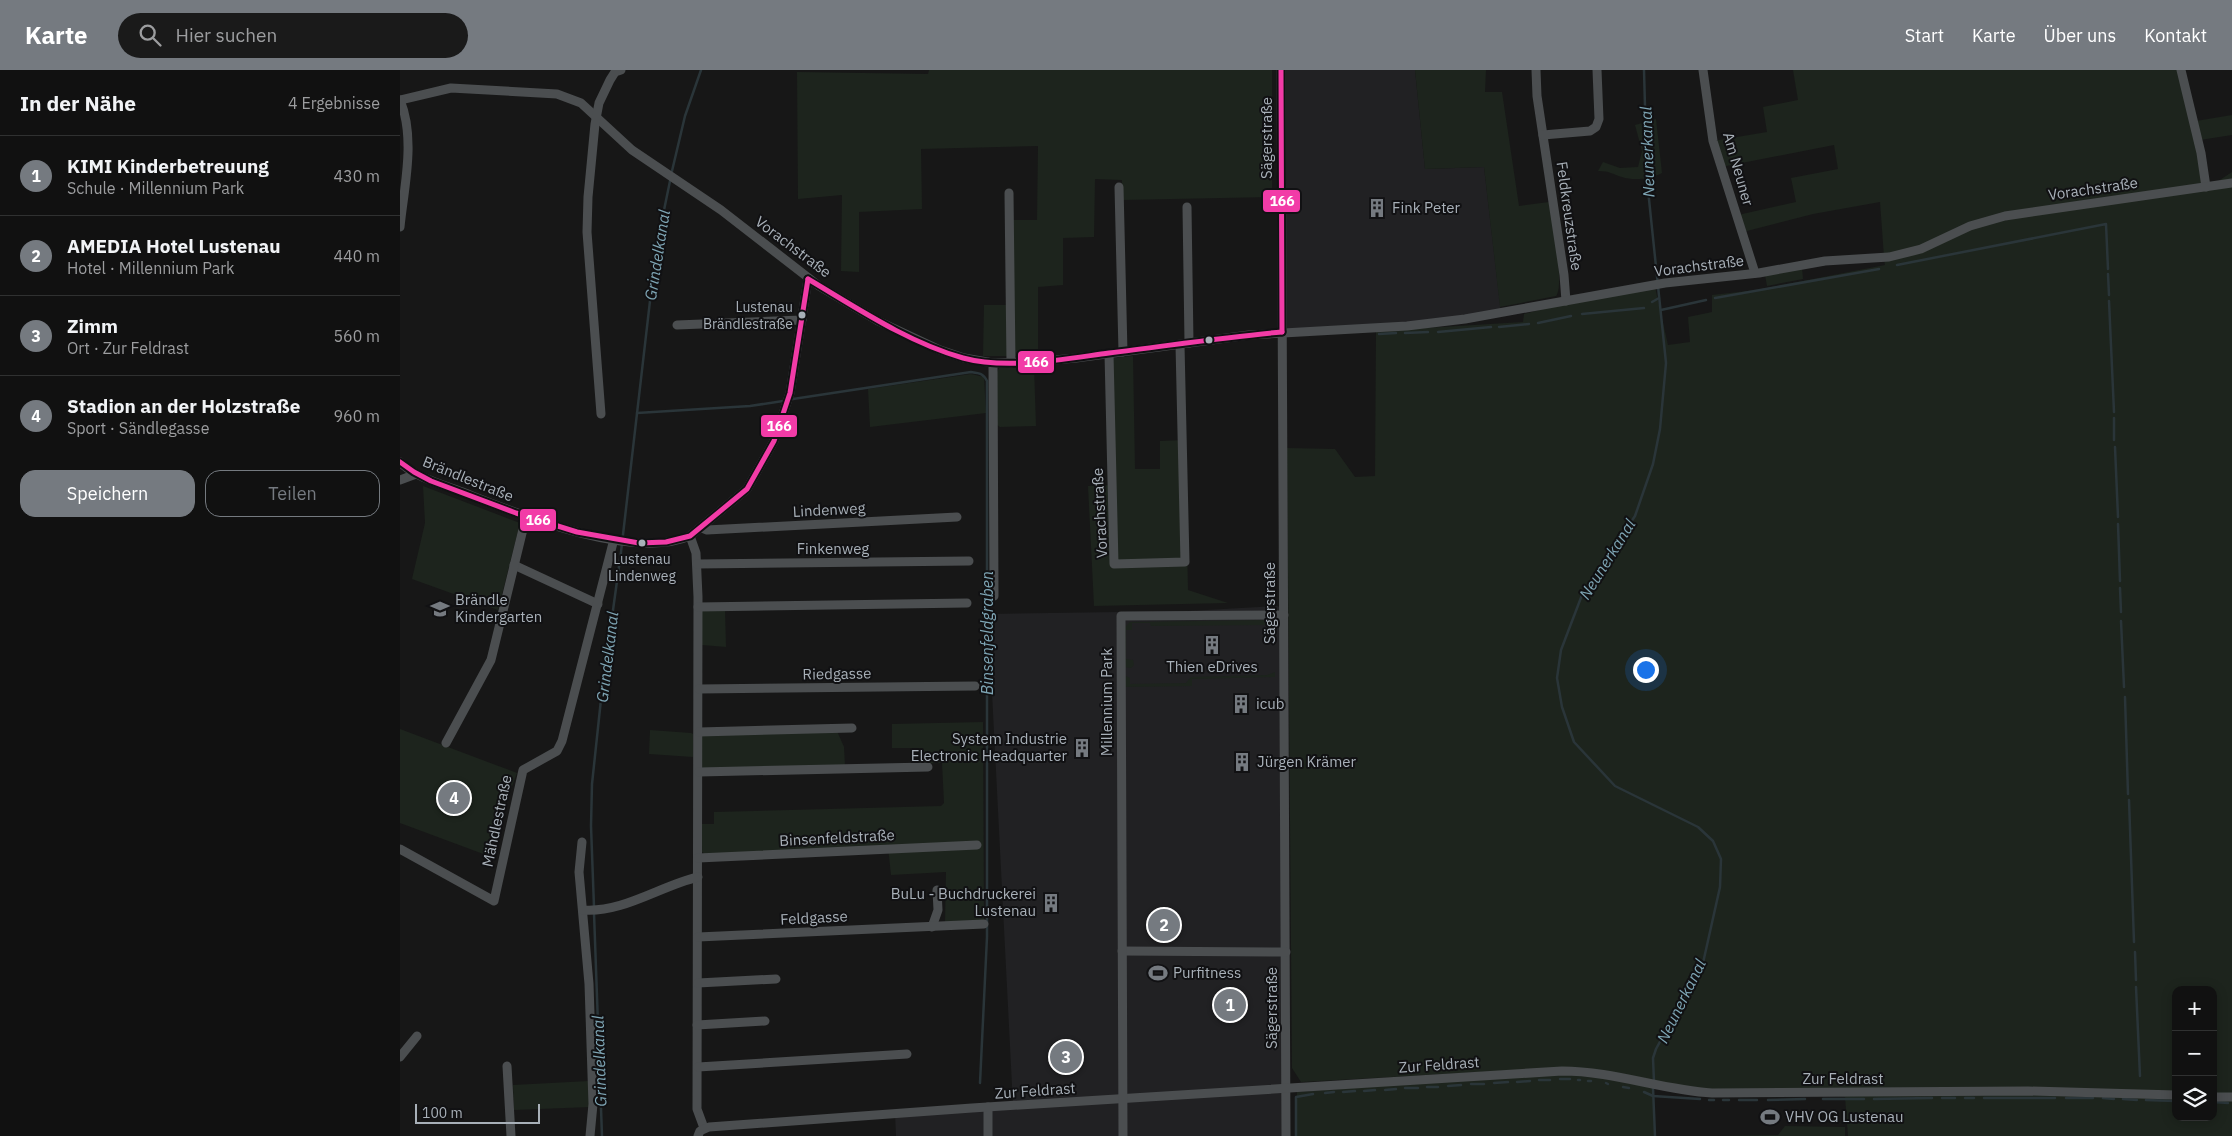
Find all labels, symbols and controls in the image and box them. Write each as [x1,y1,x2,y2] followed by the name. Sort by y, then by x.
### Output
[118,13,468,58] search box
[25,19,88,51] text: Karte
[136,21,164,49] icon: search
[176,23,277,47] text: Hier suchen
[1905,24,1944,47] text: Start
[1972,24,2016,47] text: Karte
[2044,24,2116,47] text: Über uns
[2144,24,2207,47] text: Kontakt
[20,89,136,117] text: In der Nähe
[288,93,380,113] text: 4 Ergebnisse
[1257,97,1276,179] street label: Sägerstraße
[1635,105,1659,198] water label: Neunerkanal
[1719,130,1758,208] street label: Am Neuner
[67,154,269,178] text: KIMI Kinderbetreuung
[1552,160,1587,272] street label: Feldkreuzstraße
[31,166,41,186] text: 1
[333,166,380,186] text: 430 m
[2047,173,2139,204] street label: Vorachstraße
[67,178,244,198] text: Schule · Millennium Park
[1262,189,1301,213] line badge: 166
[1269,192,1295,210] text: 166
[1366,197,1388,219] building icon: Fink Peter
[1392,198,1461,217] place label: Fink Peter
[640,208,674,302] water label: Grindelkanal
[751,212,835,281] street label: Vorachstraße
[67,234,281,258] text: AMEDIA Hotel Lustenau
[31,246,41,266] text: 2
[333,246,380,266] text: 440 m
[1653,251,1745,280] street label: Vorachstraße
[67,258,235,278] text: Hotel · Millennium Park
[703,298,793,333] place label: Lustenau Brändlestraße
[797,310,807,320] marker: Lustenau Brändlestraße
[67,314,118,338] text: Zimm
[31,326,41,346] text: 3
[333,326,380,346] text: 560 m
[1204,335,1214,345] unlabelled marker
[67,338,189,358] text: Ort · Zur Feldrast
[1017,350,1055,374] line badge: 166
[1023,353,1049,371] text: 166
[67,394,300,418] text: Stadion an der Holzstraße
[31,406,41,426] text: 4
[333,406,380,426] text: 960 m
[760,414,798,438] line badge: 166
[766,417,792,435] text: 166
[67,418,209,438] text: Sport · Sändlegasse
[420,452,517,505] street label: Brändlestraße
[1088,467,1111,559] street label: Vorachstraße
[20,470,195,517] button: Speichern
[205,470,380,517] button: Teilen
[792,498,866,521] street label: Lindenweg
[519,508,557,532] line badge: 166
[525,511,551,529] text: 166
[1574,514,1640,603] water label: Neunerkanal
[637,538,647,548] marker: Lustenau Lindenweg
[797,539,869,558] street label: Finkenweg
[608,550,677,585] place label: Lustenau Lindenweg
[1260,562,1279,644] street label: Sägerstraße
[977,571,997,695] water label: Binsenfeldgraben
[455,590,542,626] place label: Brändle Kindergarten
[429,598,451,620] school or university icon: Brändle Kindergarten
[592,610,623,704] water label: Grindelkanal
[1201,634,1223,656] building icon: Thien eDrives
[1097,648,1116,756] street label: Millennium Park
[1166,657,1258,676] place label: Thien eDrives
[1633,657,1659,683] your location
[802,663,872,684] street label: Riedgasse
[1230,693,1252,715] building icon: icub
[1256,694,1285,713] place label: icub
[911,729,1067,765] place label: System Industrie Electronic Headquarter
[1071,737,1093,759] building icon: System Industrie Electronic Headquarter
[1231,751,1253,773] building icon: Jürgen Krämer
[1257,752,1357,771] place label: Jürgen Krämer
[478,773,516,869] street label: Mähdlestraße
[438,779,470,817] pin: 4
[779,825,895,850] street label: Binsenfeldstraße
[891,884,1036,920] place label: BuLu - Buchdruckerei Lustenau
[1040,892,1062,914] building icon: BuLu - Buchdruckerei Lustenau
[780,906,848,929] street label: Feldgasse
[1148,906,1180,944] pin: 2
[1652,955,1710,1046] water label: Neunerkanal
[1147,962,1169,984] sports icon: Purfitness
[1173,963,1241,982] place label: Purfitness
[1262,967,1281,1049] street label: Sägerstraße
[1214,986,1246,1024] pin: 1
[2172,986,2217,1121] map controls
[2172,986,2217,1031] button: +
[587,1014,611,1107] water label: Grindelkanal
[2172,1031,2217,1076] button: −
[1050,1038,1082,1076] pin: 3
[1398,1052,1480,1077] street label: Zur Feldrast
[1802,1069,1884,1088] street label: Zur Feldrast
[2172,1076,2217,1121] button: layers
[994,1078,1076,1103] street label: Zur Feldrast
[415,1101,540,1124] scale bar
[422,1104,463,1122] text: 100 m
[1759,1106,1781,1128] sports icon: VHV OG Lustenau
[1785,1107,1904,1126] place label: VHV OG Lustenau

